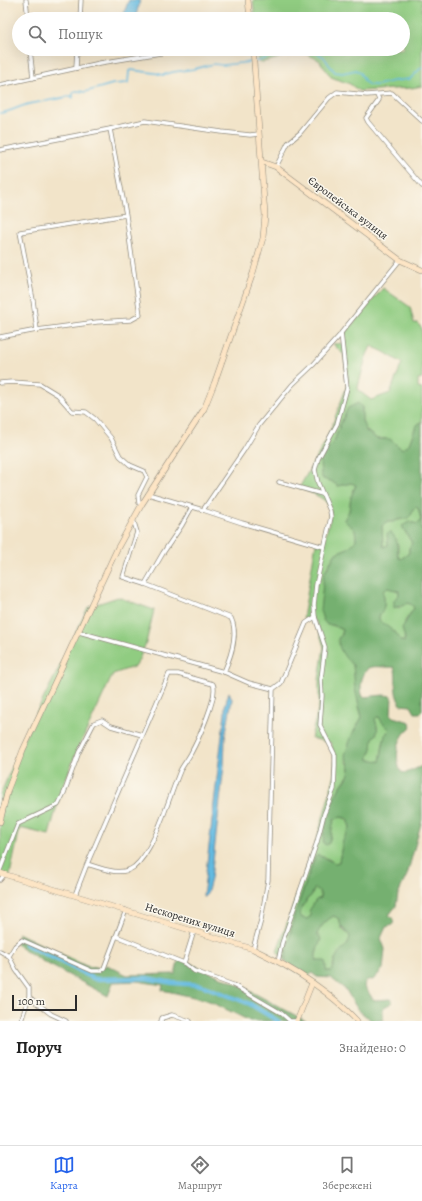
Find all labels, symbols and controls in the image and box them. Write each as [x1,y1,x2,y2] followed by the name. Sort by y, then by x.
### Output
[12,12,410,56] search box
[26,23,48,45] icon: search
[58,24,103,44] text: Пошук
[305,173,391,243] street label: Європейська вулиця
[143,899,237,941] street label: Нескорених вулиця
[12,993,77,1012] scale bar
[18,994,45,1009] text: 100 m
[16,1036,62,1059] text: Поруч
[339,1039,406,1056] text: Знайдено: 0
[50,1154,78,1193] tab: Карта
[178,1154,222,1193] tab: Маршрут
[322,1154,372,1193] tab: Збережені

